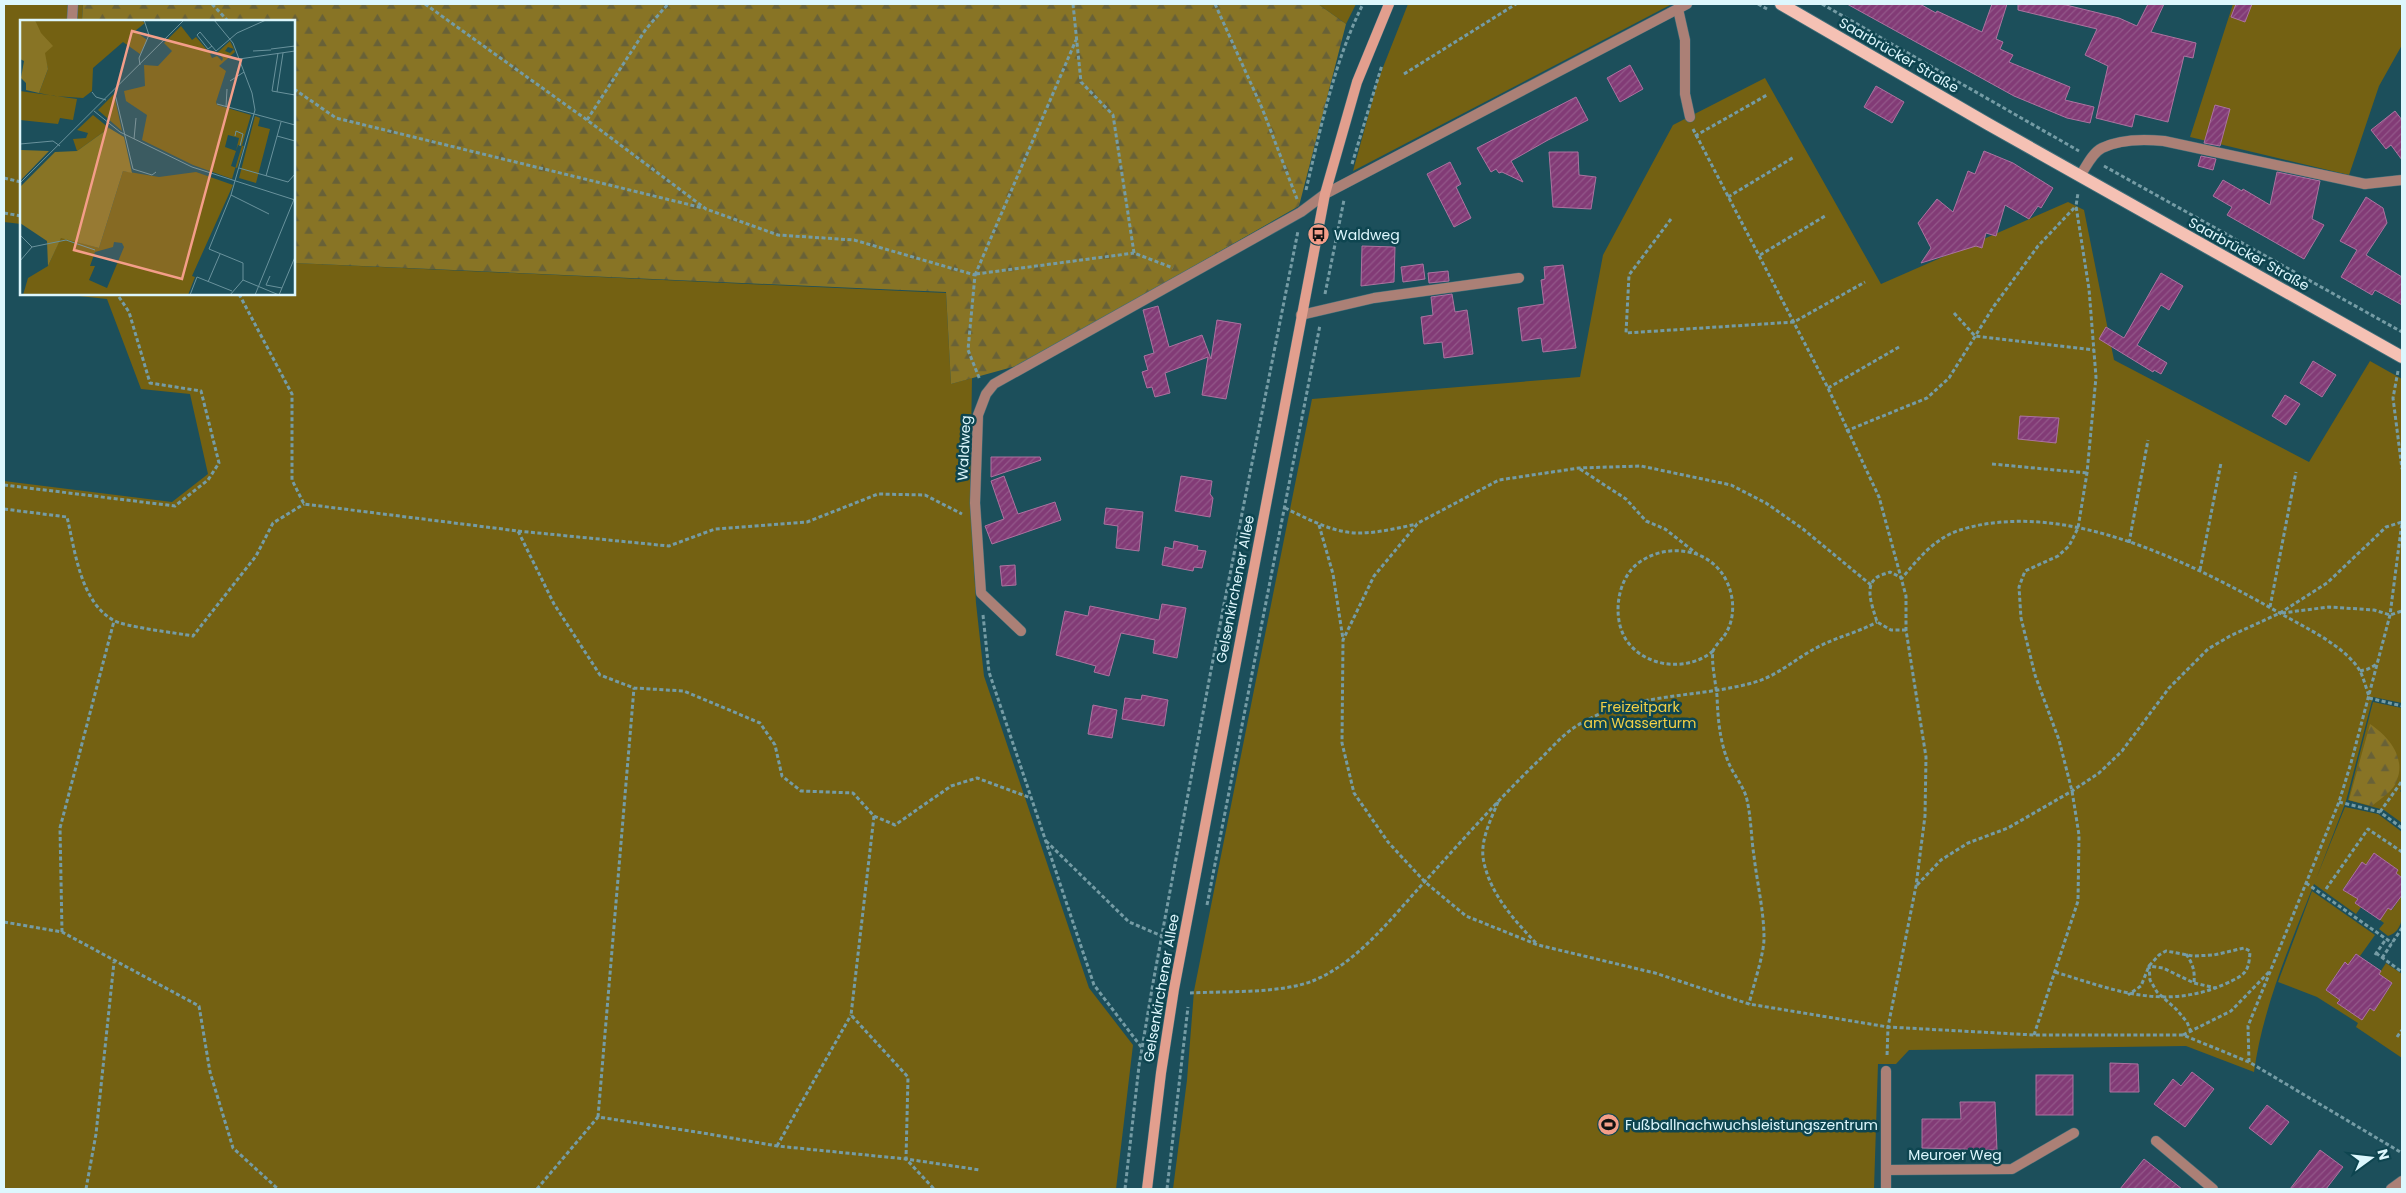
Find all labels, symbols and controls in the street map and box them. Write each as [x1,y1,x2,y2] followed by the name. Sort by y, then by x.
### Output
[1835,12,1963,98] street label: Saarbrücker Straße
[20,20,295,295] inset map
[2185,212,2313,296] street label: Saarbrücker Straße
[1306,223,1330,247] bus stop icon: Waldweg
[1334,225,1400,245] place label: Waldweg
[952,415,976,481] street label: Waldweg
[1211,513,1259,665] street label: Gelsenkirchener Allee
[1584,697,1696,733] park label: Freizeitpark am Wasserturm
[1138,912,1184,1064] street label: Gelsenkirchener Allee
[1597,1113,1621,1137] sports icon: Fußballnachwuchsleistungszentrum
[1625,1115,1878,1135] place label: Fußballnachwuchsleistungszentrum
[2346,1133,2396,1183] north arrow
[1908,1145,2002,1165] street label: Meuroer Weg
[2373,1147,2395,1162] text: N

